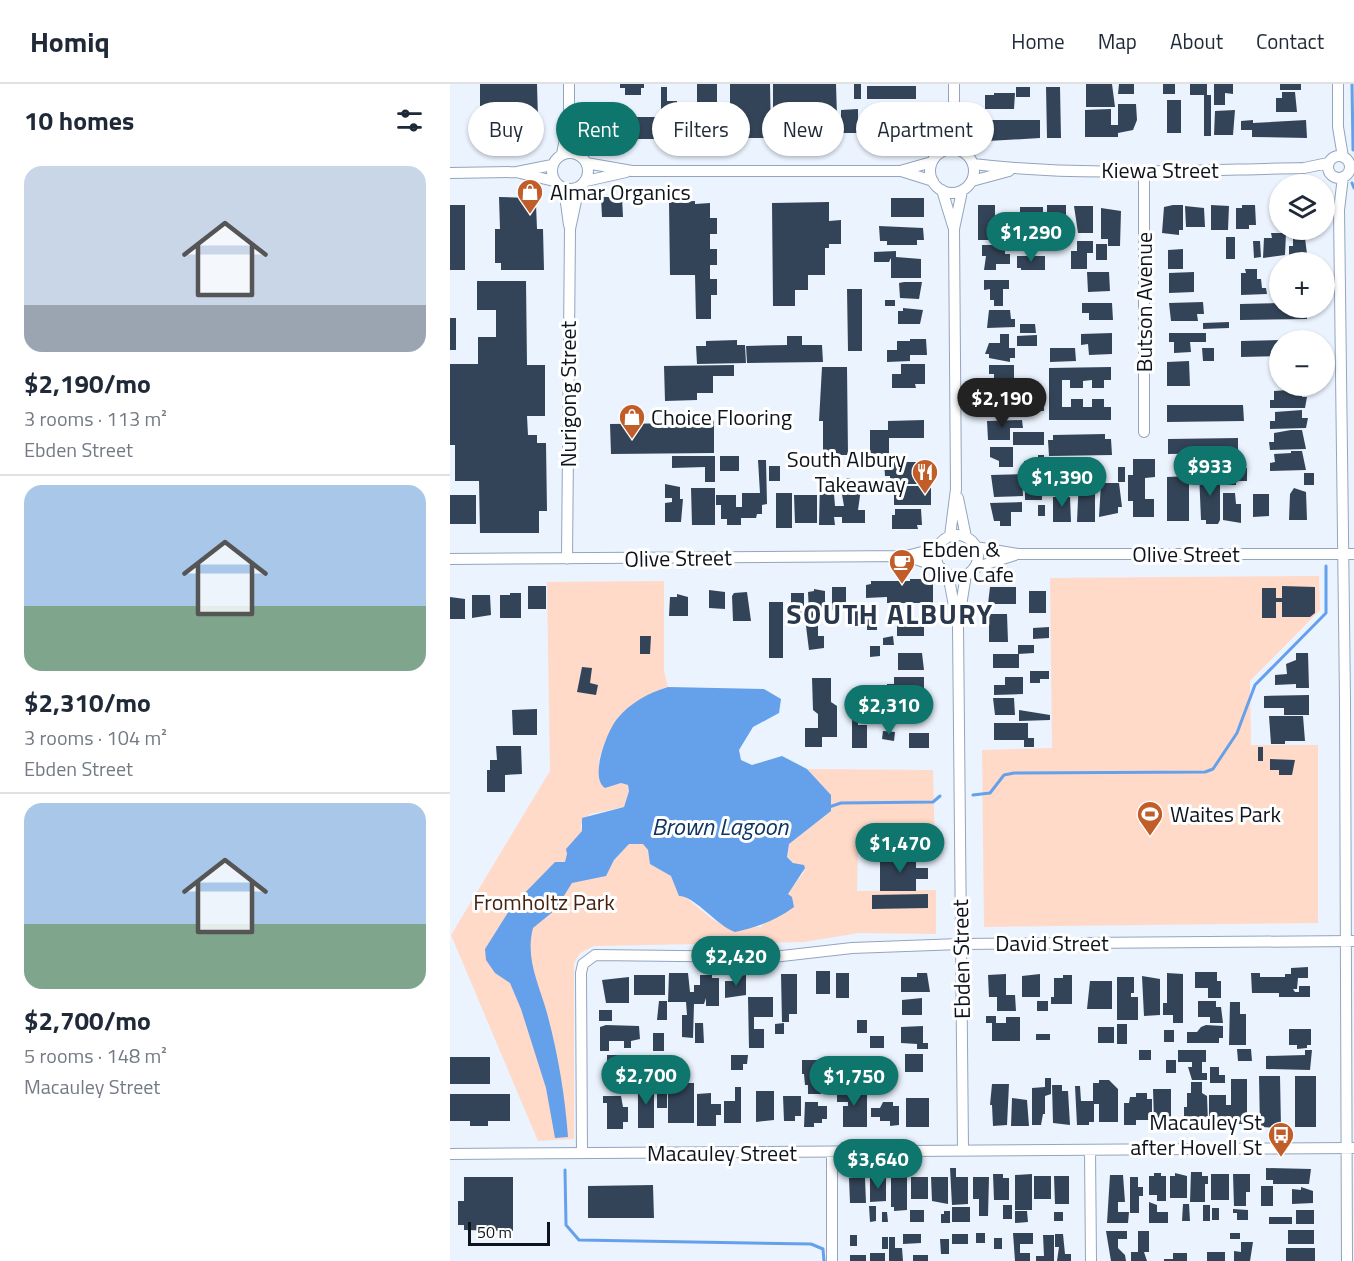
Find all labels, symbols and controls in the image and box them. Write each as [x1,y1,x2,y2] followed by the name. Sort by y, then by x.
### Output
[30,20,110,63] text: Homiq
[1011,25,1065,57] text: Home
[1098,25,1137,57] text: Map
[1170,25,1223,57] text: About
[1256,25,1324,57] text: Contact
[24,101,134,140] text: 10 homes
[468,102,544,156] chip: Buy
[556,102,640,156] chip: Rent
[652,102,750,156] chip: Filters
[762,102,844,156] chip: New
[856,102,994,156] chip: Apartment
[393,104,426,137] icon: filters
[1101,153,1219,187] street label: Kiewa Street
[1269,174,1335,396] map controls
[1269,174,1335,240] button: layers
[550,175,691,209] place label: Almar Organics
[515,177,545,215] shop icon: Almar Organics
[171,205,279,313] icon: home
[982,212,1080,263] pin: $1,290
[1000,216,1062,247] text: $1,290
[1127,232,1161,372] street label: Butson Avenue
[1269,252,1335,318] button: +
[551,320,585,467] street label: Nurigong Street
[1269,330,1335,396] button: −
[24,364,151,403] text: $2,190/mo
[953,378,1051,429] pin: $2,190
[971,382,1033,413] text: $2,190
[651,400,792,434] place label: Choice Flooring
[617,402,647,440] shop icon: Choice Flooring
[24,403,167,434] text: 3 rooms · 113 m²
[24,434,133,465] text: Ebden Street
[787,442,906,501] place label: South Albury Takeaway
[1174,446,1246,497] pin: $933
[1188,450,1232,481] text: $933
[910,457,940,495] restaurant icon: South Albury Takeaway
[1013,457,1111,508] pin: $1,390
[1031,461,1093,492] text: $1,390
[171,524,279,632] icon: home
[922,532,1014,591] place label: Ebden & Olive Cafe
[1132,537,1240,571] street label: Olive Street
[624,540,732,576] street label: Olive Street
[887,547,917,585] cafe icon: Ebden & Olive Cafe
[786,592,994,635] district label: SOUTH ALBURY
[24,683,151,722] text: $2,310/mo
[840,685,938,736] pin: $2,310
[858,689,920,720] text: $2,310
[24,722,167,753] text: 3 rooms · 104 m²
[24,753,133,784] text: Ebden Street
[1170,797,1281,831] place label: Waites Park
[1135,799,1165,837] sports icon: Waites Park
[652,808,789,844] water label: Brown Lagoon
[851,823,949,874] pin: $1,470
[869,827,931,858] text: $1,470
[171,842,279,950] icon: home
[473,885,615,919] park label: Fromholtz Park
[943,899,979,1019] street label: Ebden Street
[995,926,1109,960] street label: David Street
[687,936,785,987] pin: $2,420
[705,940,767,971] text: $2,420
[24,1001,151,1040] text: $2,700/mo
[24,1040,167,1071] text: 5 rooms · 148 m²
[597,1055,695,1106] pin: $2,700
[805,1056,903,1107] pin: $1,750
[615,1059,677,1090] text: $2,700
[823,1060,885,1091] text: $1,750
[24,1071,160,1102] text: Macauley Street
[1130,1105,1262,1164] place label: Macauley St after Hovell St
[1266,1120,1296,1158] bus stop icon: Macauley St after Hovell St
[647,1136,797,1170] street label: Macauley Street
[829,1139,927,1190] pin: $3,640
[847,1143,909,1174] text: $3,640
[468,1219,550,1246] scale bar
[477,1220,512,1244] text: 50 m

